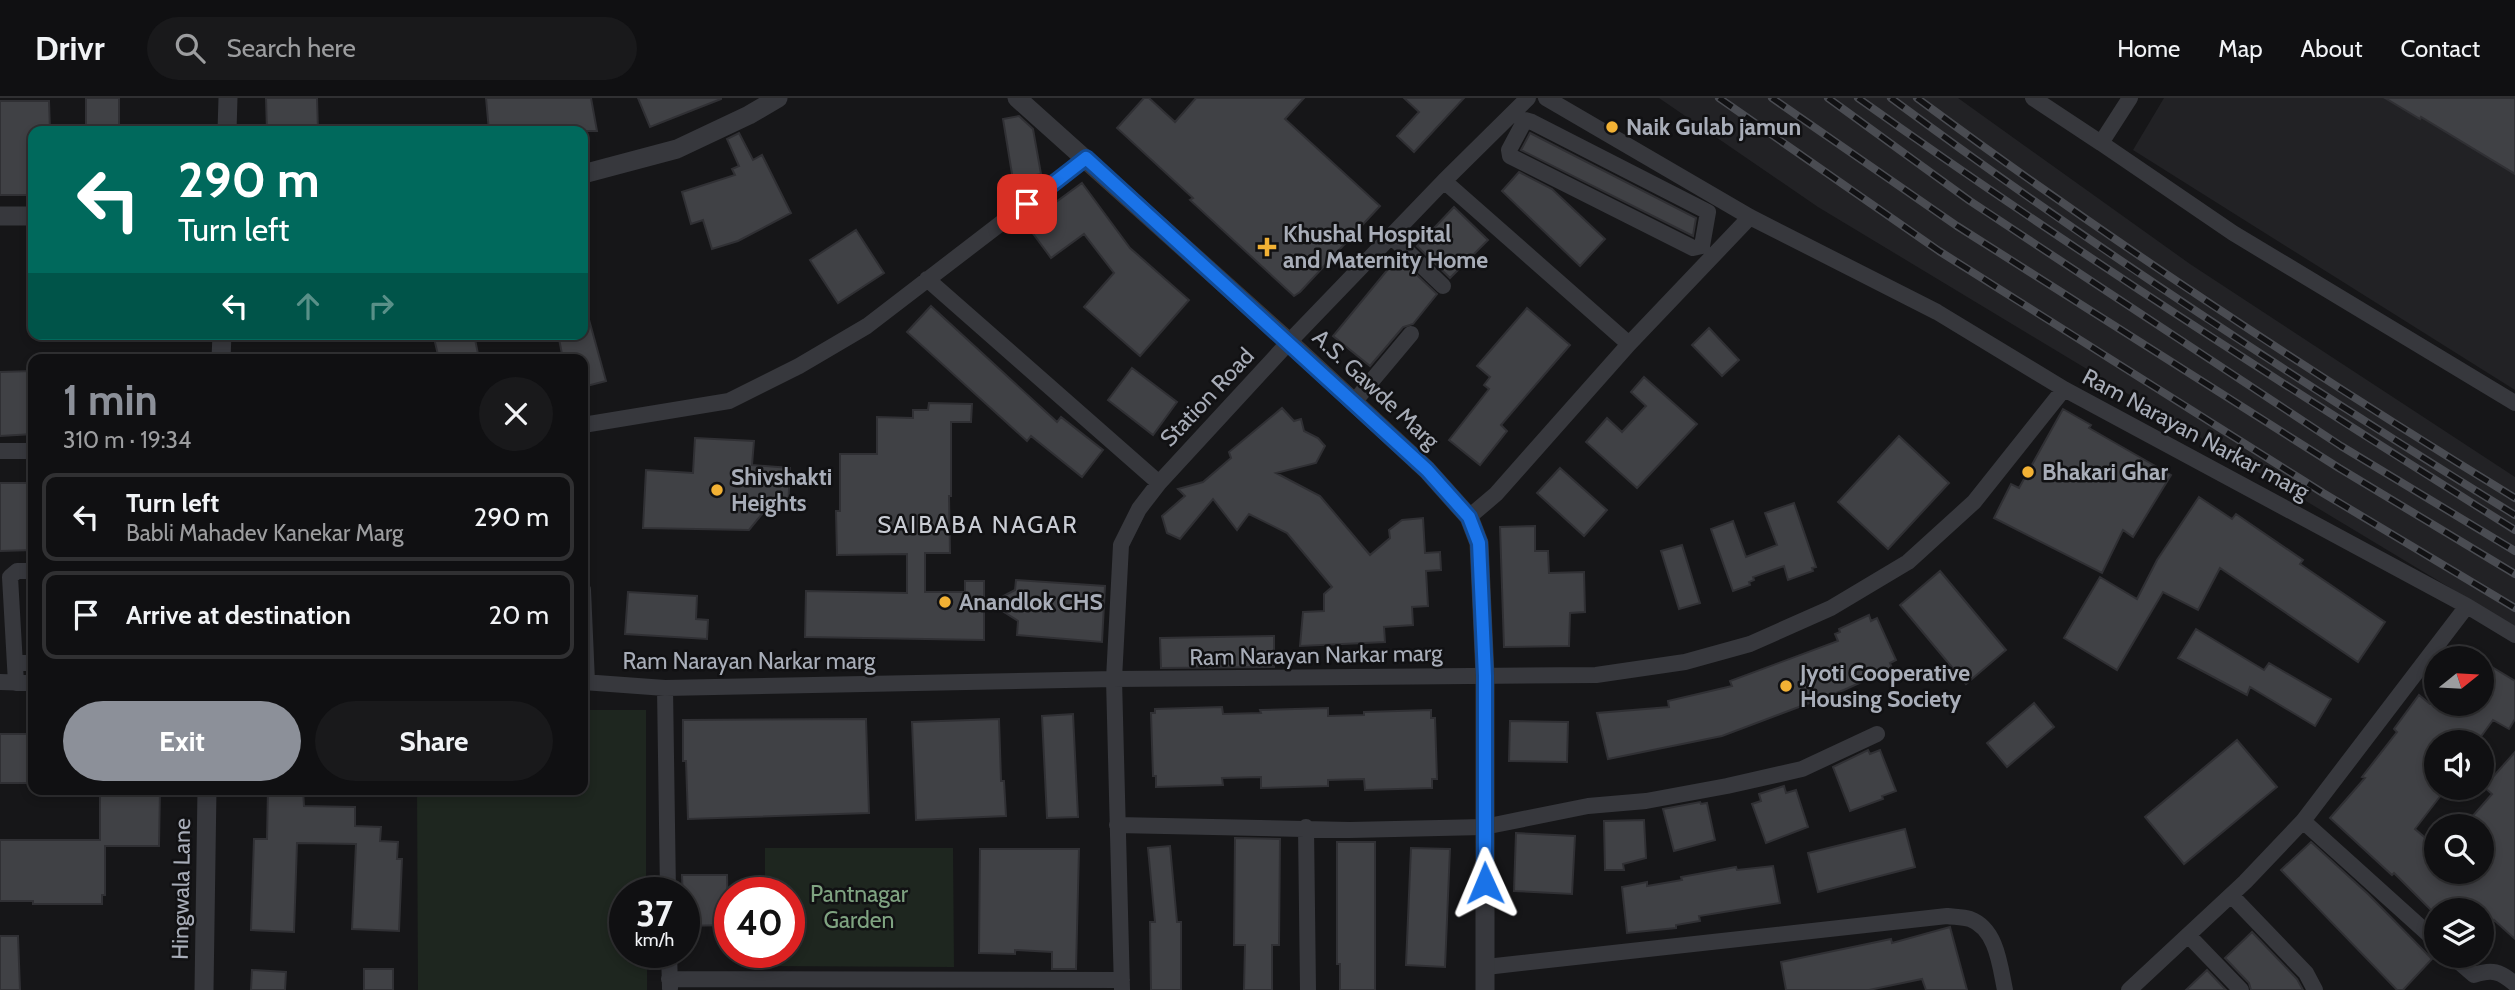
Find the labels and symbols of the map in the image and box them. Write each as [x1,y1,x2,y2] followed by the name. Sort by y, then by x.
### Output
[1626,113,1801,141] place label: Naik Gulab jamun
[1604,119,1620,135] marker: Naik Gulab jamun
[997,174,1057,234] pin
[1283,220,1488,274] place label: Khushal Hospital and Maternity Home
[1257,237,1277,257] marker: Khushal Hospital and Maternity Home
[1307,323,1446,455] street label: A.S. Gawde Marg
[1154,342,1260,452] street label: Station Road
[2078,362,2315,506] street label: Ram Narayan Narkar marg
[2042,458,2168,486] place label: Bhakari Ghar
[731,463,832,517] place label: Shivshakti Heights
[2020,464,2036,480] marker: Bhakari Ghar
[709,482,725,498] marker: Shivshakti Heights
[877,510,1079,539] district label: SAIBABA NAGAR
[959,588,1103,616] place label: Anandlok CHS
[937,594,953,610] marker: Anandlok CHS
[1189,639,1443,671] street label: Ram Narayan Narkar marg
[2424,646,2494,716] north arrow
[622,647,876,675] street label: Ram Narayan Narkar marg
[1799,659,1970,713] place label: Jyoti Cooperative Housing Society
[1778,678,1794,694] marker: Jyoti Cooperative Housing Society
[166,818,196,960] street label: Hingwala Lane
[1448,846,1522,920] position arrow
[714,877,805,968] speed limit sign: 40
[810,880,909,934] park label: Pantnagar Garden

